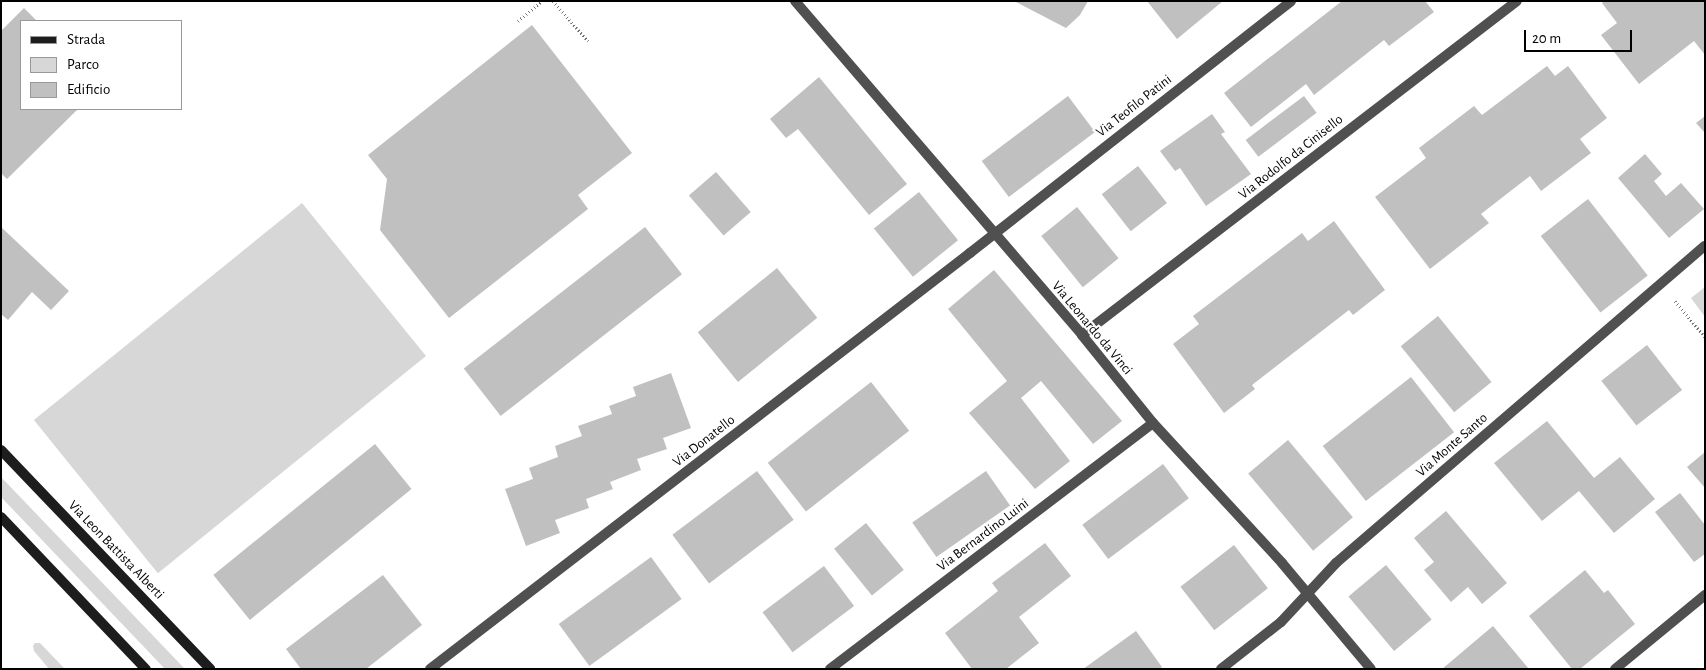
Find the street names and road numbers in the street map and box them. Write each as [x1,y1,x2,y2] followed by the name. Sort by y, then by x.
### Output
[1093,71,1175,141] street label: Via Teofilo Patini
[1236,111,1346,203] street label: Via Rodolfo da Cinisello
[1048,278,1136,378] street label: Via Leonardo da Vinci
[1413,410,1491,480] street label: Via Monte Santo
[670,412,738,470] street label: Via Donatello
[934,495,1032,575] street label: Via Bernardino Luini
[65,497,167,603] street label: Via Leon Battista Alberti

